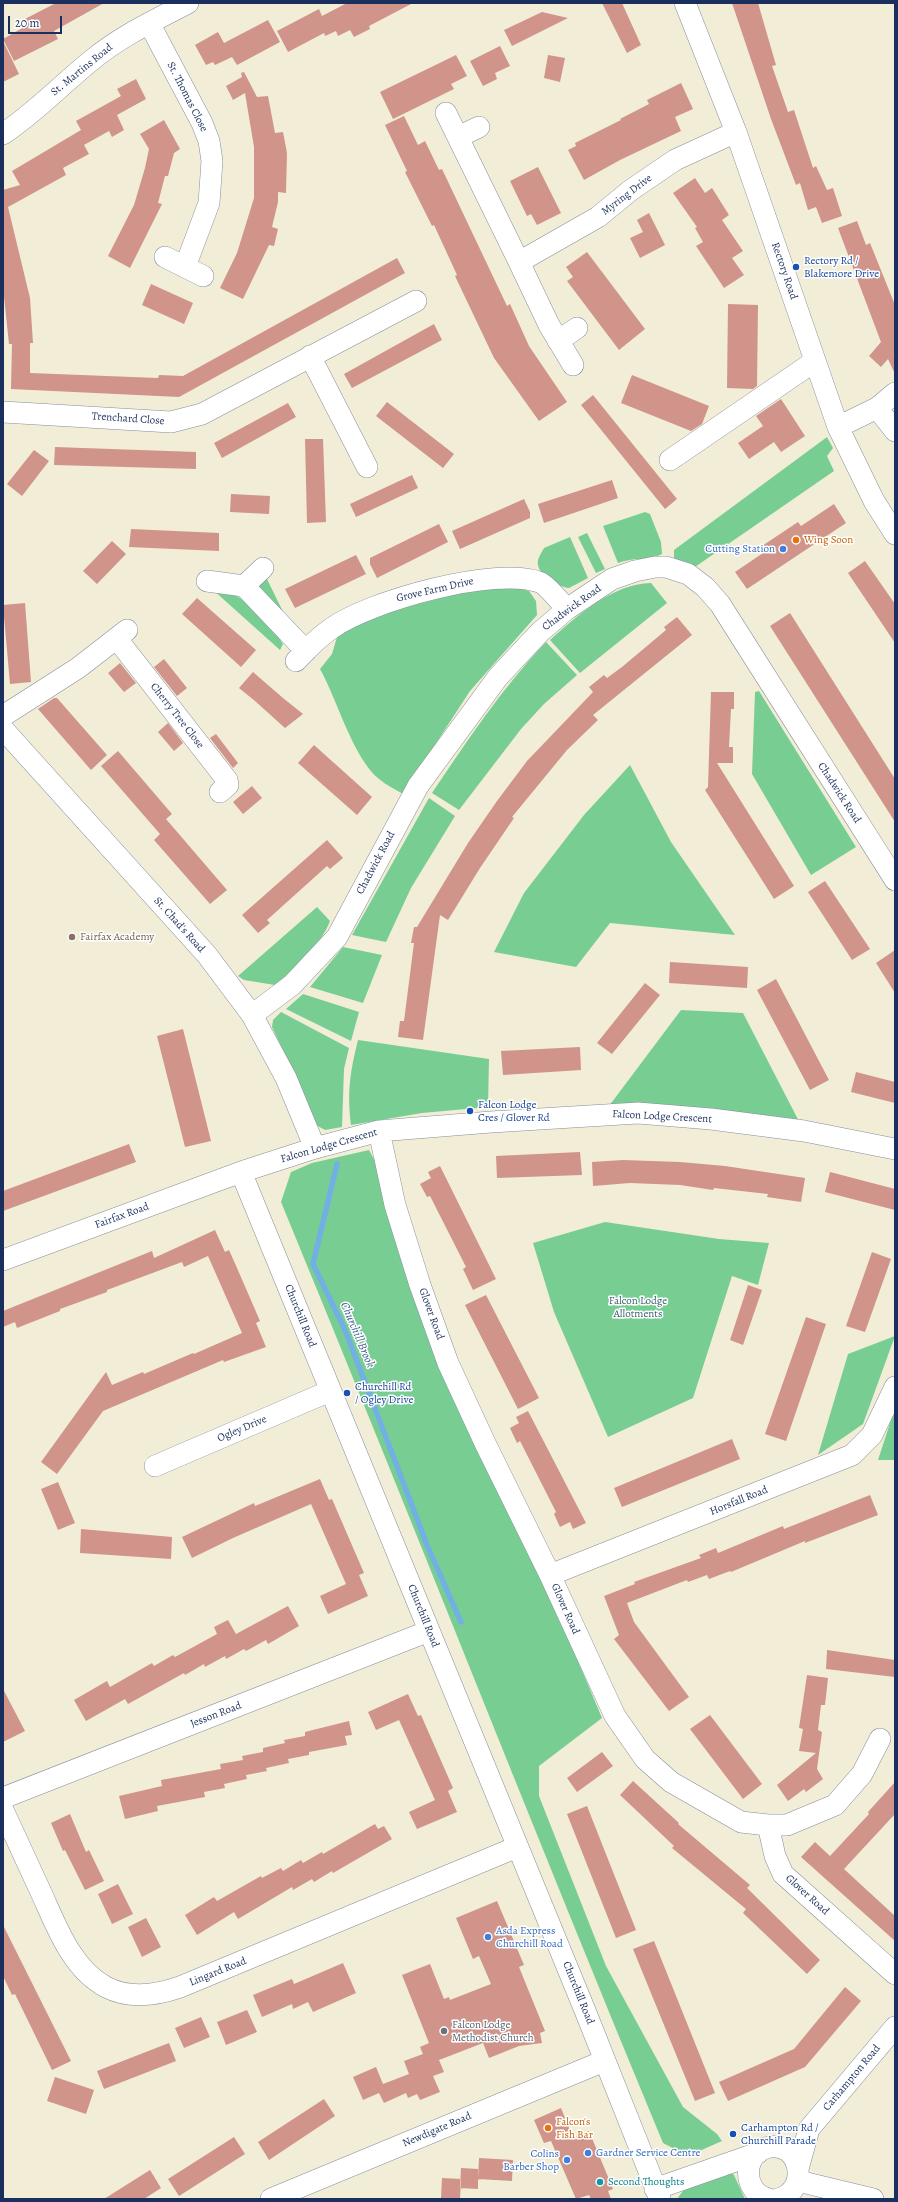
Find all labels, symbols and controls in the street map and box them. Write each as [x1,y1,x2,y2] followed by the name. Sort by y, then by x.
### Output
[10,8,64,34] scale bar
[15,15,39,31] text: 20 m
[48,41,116,99] street label: St. Martins Road
[164,60,210,134] street label: St. Thomas Close
[599,172,655,218] street label: Myring Drive
[768,241,800,301] street label: Rectory Road
[804,254,879,280] place label: Rectory Rd / Blakemore Drive
[791,262,801,272] marker: Rectory Rd / Blakemore Drive
[91,410,165,428] street label: Trenchard Close
[804,533,853,547] place label: Wing Soon
[791,535,801,545] marker: Wing Soon
[705,542,775,556] place label: Cutting Station
[778,544,788,554] marker: Cutting Station
[395,575,475,605] street label: Grove Farm Drive
[540,582,604,634] street label: Chadwick Road
[147,681,207,751] street label: Cherry Tree Close
[814,760,864,826] street label: Chadwick Road
[354,829,398,897] street label: Chadwick Road
[151,894,207,956] street label: St. Chad's Road
[80,930,154,944] place label: Fairfax Academy
[67,932,77,942] marker: Fairfax Academy
[478,1098,550,1124] place label: Falcon Lodge Cres / Glover Rd
[465,1106,475,1116] marker: Falcon Lodge Cres / Glover Rd
[612,1108,712,1126] street label: Falcon Lodge Crescent
[279,1126,379,1166] street label: Falcon Lodge Crescent
[93,1200,151,1232] street label: Fairfax Road
[281,1283,319,1349] street label: Churchill Road
[416,1286,446,1342] street label: Glover Road
[609,1294,667,1320] park label: Falcon Lodge Allotments
[337,1300,377,1370] water label: Churchill Brook
[355,1380,413,1406] place label: Churchill Rd / Ogley Drive
[342,1388,352,1398] marker: Churchill Rd / Ogley Drive
[215,1413,269,1445] street label: Ogley Drive
[708,1483,770,1519] street label: Horsfall Road
[548,1582,582,1636] street label: Glover Road
[404,1583,442,1649] street label: Churchill Road
[189,1699,243,1731] street label: Jesson Road
[782,1872,832,1918] street label: Glover Road
[496,1924,563,1950] place label: Asda Express Churchill Road
[483,1932,493,1942] marker: Asda Express Churchill Road
[188,1955,248,1989] street label: Lingard Road
[559,1960,597,2026] street label: Churchill Road
[452,2018,534,2044] place label: Falcon Lodge Methodist Church
[439,2026,449,2036] marker: Falcon Lodge Methodist Church
[820,2042,884,2114] street label: Carhampton Road
[401,2110,473,2150] street label: Newdigate Road
[556,2115,593,2141] place label: Falcon's Fish Bar
[741,2121,819,2147] place label: Carhampton Rd / Churchill Parade
[543,2123,553,2133] marker: Falcon's Fish Bar
[728,2129,738,2139] marker: Carhampton Rd / Churchill Parade
[596,2146,701,2160] place label: Gardner Service Centre
[503,2147,559,2173] place label: Colins Barber Shop
[583,2148,593,2158] marker: Gardner Service Centre
[562,2155,572,2165] marker: Colins Barber Shop
[608,2175,684,2189] place label: Second Thoughts
[595,2177,605,2187] marker: Second Thoughts

